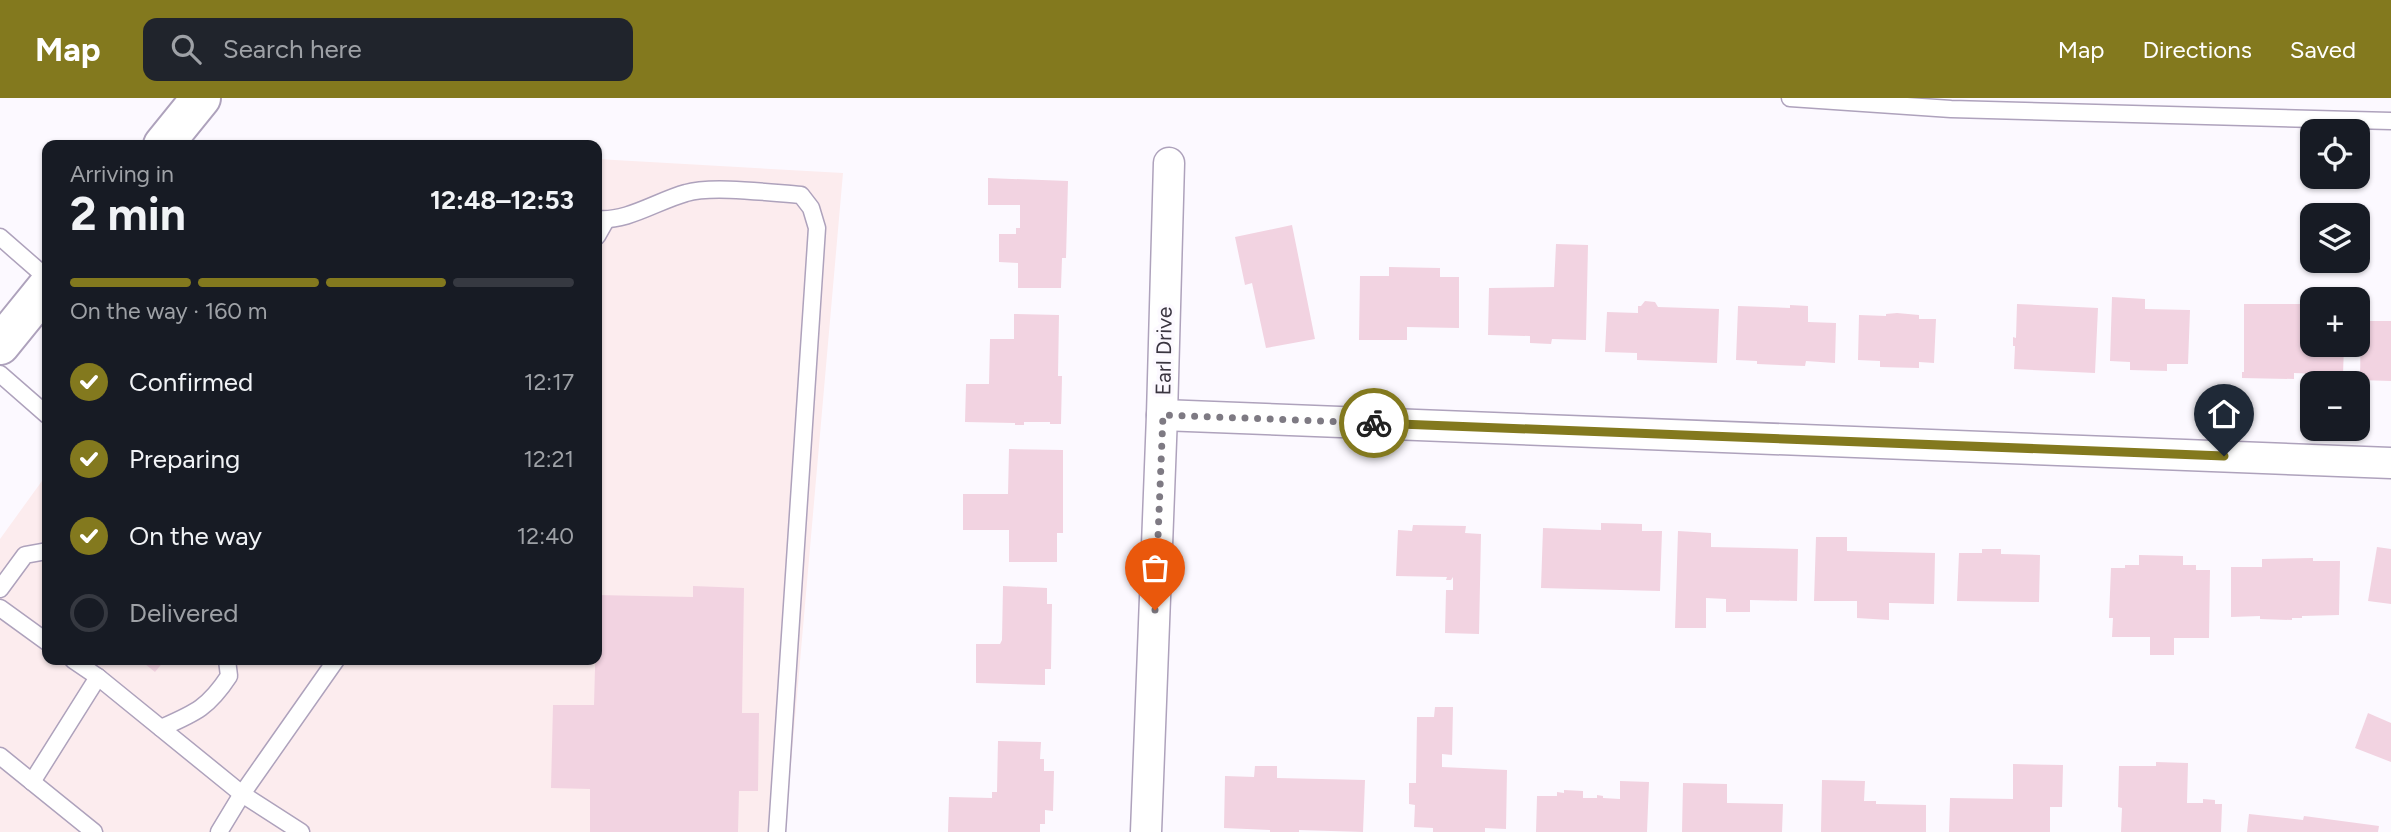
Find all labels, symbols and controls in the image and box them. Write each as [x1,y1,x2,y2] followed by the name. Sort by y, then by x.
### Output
[143,18,633,81] search box
[35,30,101,69] text: Map
[167,30,205,68] icon: search
[223,33,362,65] text: Search here
[2058,35,2104,64] text: Map
[2142,35,2252,64] text: Directions
[2290,35,2356,64] text: Saved
[2300,119,2370,441] map controls
[2300,119,2370,189] button: locate
[70,160,174,188] text: Arriving in
[430,184,574,216] text: 12:48–12:53
[70,186,186,242] text: 2 min
[2300,203,2370,273] button: layers
[2300,287,2370,357] button: +
[70,297,267,325] text: On the way · 160 m
[1150,306,1177,396] street label: Earl Drive
[70,363,108,401] icon: check
[129,366,253,398] text: Confirmed
[524,368,574,396] text: 12:17
[2300,371,2370,441] button: −
[2194,384,2254,456] pin
[1339,388,1409,458] courier
[2205,395,2243,433] icon: home
[1355,404,1393,442] icon: bike
[70,440,108,478] icon: check
[129,443,240,475] text: Preparing
[523,445,574,473] text: 12:21
[70,517,108,555] icon: check
[129,520,262,552] text: On the way
[517,522,574,550] text: 12:40
[1125,538,1185,610] pin
[1136,549,1174,587] icon: bag
[129,597,238,629] text: Delivered

